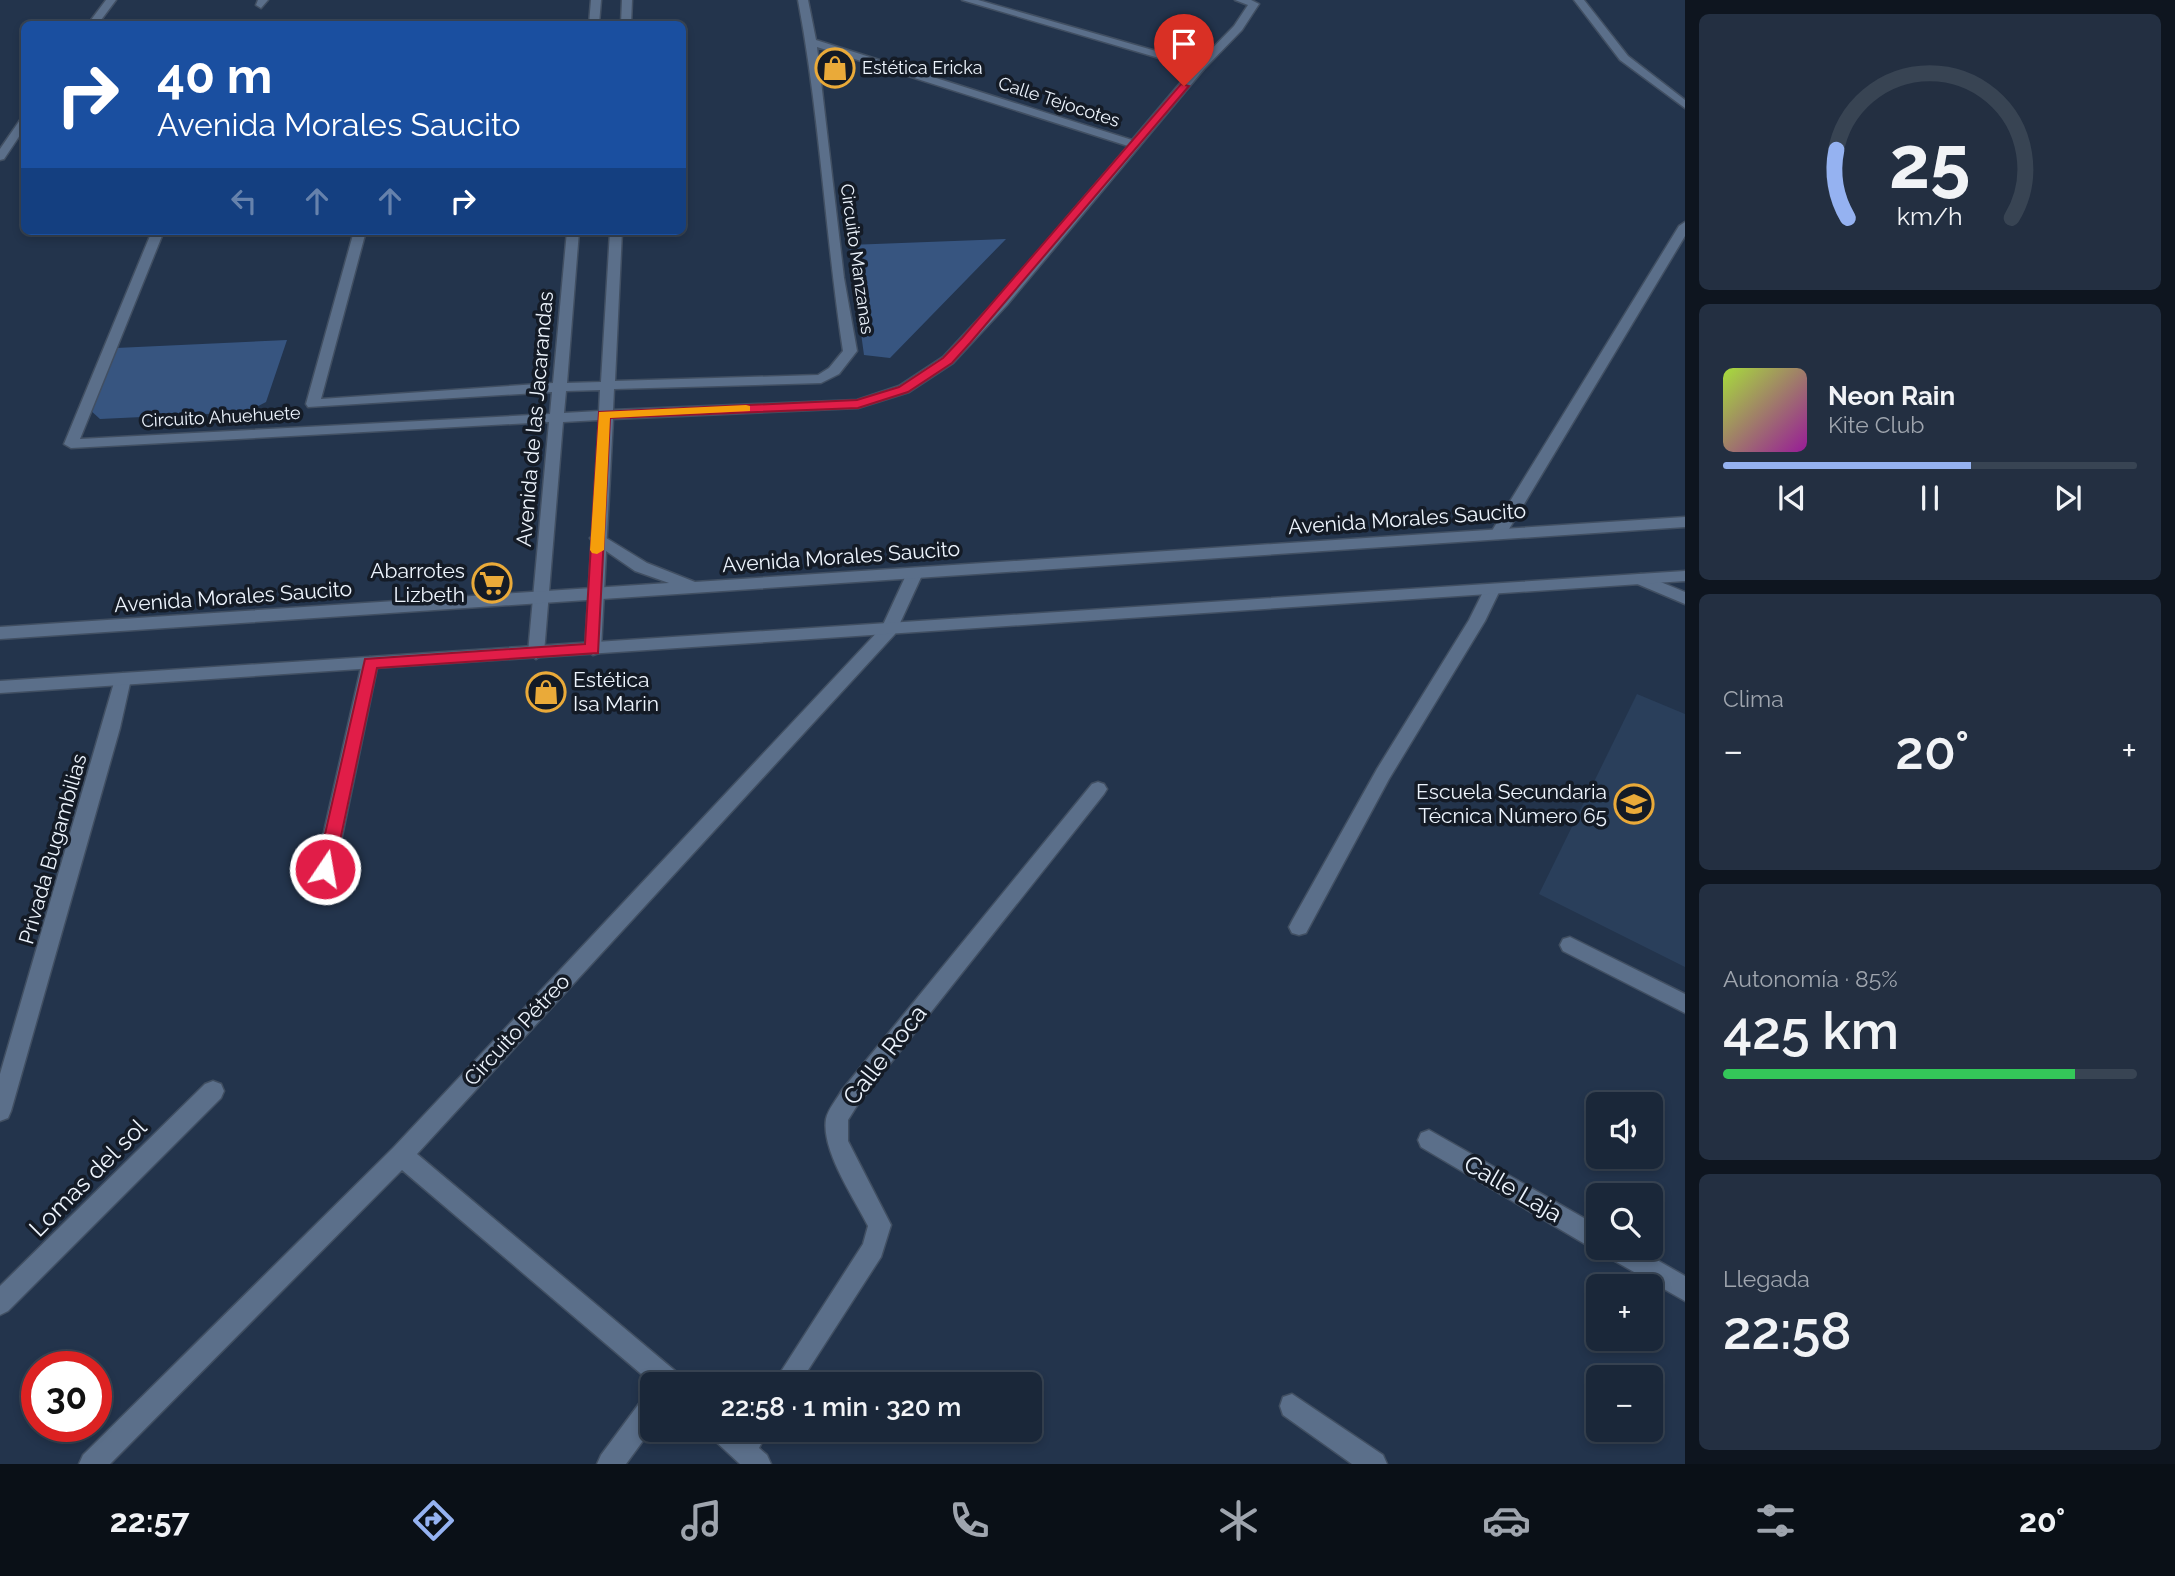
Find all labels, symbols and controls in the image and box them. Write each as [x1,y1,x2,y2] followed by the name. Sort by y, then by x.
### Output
[1154,14,1214,86] pin
[1165,25,1203,63] icon: arrive
[157,47,272,104] text: 40 m
[814,47,856,89] shop icon: Estética Ericka
[42,49,133,140] icon: right
[862,57,983,78] place label: Estética Ericka
[996,72,1123,131] street label: Calle Tejocotes
[157,106,520,143] text: Avenida Morales Saucito
[1889,120,1971,205] text: 25
[225,182,263,220] icon: left
[298,182,336,220] icon: ahead
[371,182,409,220] icon: ahead
[444,182,482,220] icon: right
[837,182,878,336] street label: Circuito Manzanas
[1897,201,1963,231] text: km/h
[511,290,558,548] street label: Avenida de las Jacarandas
[1828,381,1955,411] text: Neon Rain
[141,402,302,431] street label: Circuito Ahuehuete
[1828,411,1925,438] text: Kite Club
[1773,479,1811,517] icon: previous
[1911,479,1949,517] icon: pause
[2049,479,2087,517] icon: next
[1287,498,1527,539] street label: Avenida Morales Saucito
[721,536,961,577] street label: Avenida Morales Saucito
[370,558,465,607] place label: Abarrotes Lizbeth
[471,562,513,604] supermarket icon: Abarrotes Lizbeth
[113,576,353,617] street label: Avenida Morales Saucito
[573,667,659,716] place label: Estética Isa Marin
[525,671,567,713] shop icon: Estética Isa Marin
[1723,685,1784,712] text: Clima
[1895,720,1969,781] text: 20°
[1723,728,1743,773] text: −
[2121,728,2137,773] text: +
[13,751,92,947] street label: Privada Bugambilias
[1416,779,1607,828] place label: Escuela Secundaria Técnica Número 65
[1613,783,1655,825] school or university icon: Escuela Secundaria Técnica Número 65
[288,832,362,906] position arrow
[1723,965,1898,992] text: Autonomía · 85%
[459,969,575,1091] street label: Circuito Pétreo
[837,999,933,1110] street label: Calle Roca
[1723,1000,1899,1061] text: 425 km
[1586,1092,1663,1442] map controls
[1586,1092,1663,1169] button: sound
[23,1113,153,1242] street label: Lomas del sol
[1459,1149,1567,1228] street label: Calle Laja
[1586,1183,1663,1260] button: search
[1723,1265,1810,1292] text: Llegada
[1586,1274,1663,1351] button: +
[1723,1300,1852,1361] text: 22:58
[21,1351,112,1442] speed limit sign: 30
[1586,1365,1663,1442] button: −
[721,1392,961,1422] text: 22:58 · 1 min · 320 m
[409,1496,458,1545] icon: directions
[677,1496,726,1545] icon: music
[945,1496,994,1545] icon: phone
[1214,1496,1263,1545] icon: climate
[1482,1496,1531,1545] icon: car
[1751,1496,1800,1545] icon: filters
[110,1502,189,1539] text: 22:57
[2019,1502,2065,1539] text: 20°

